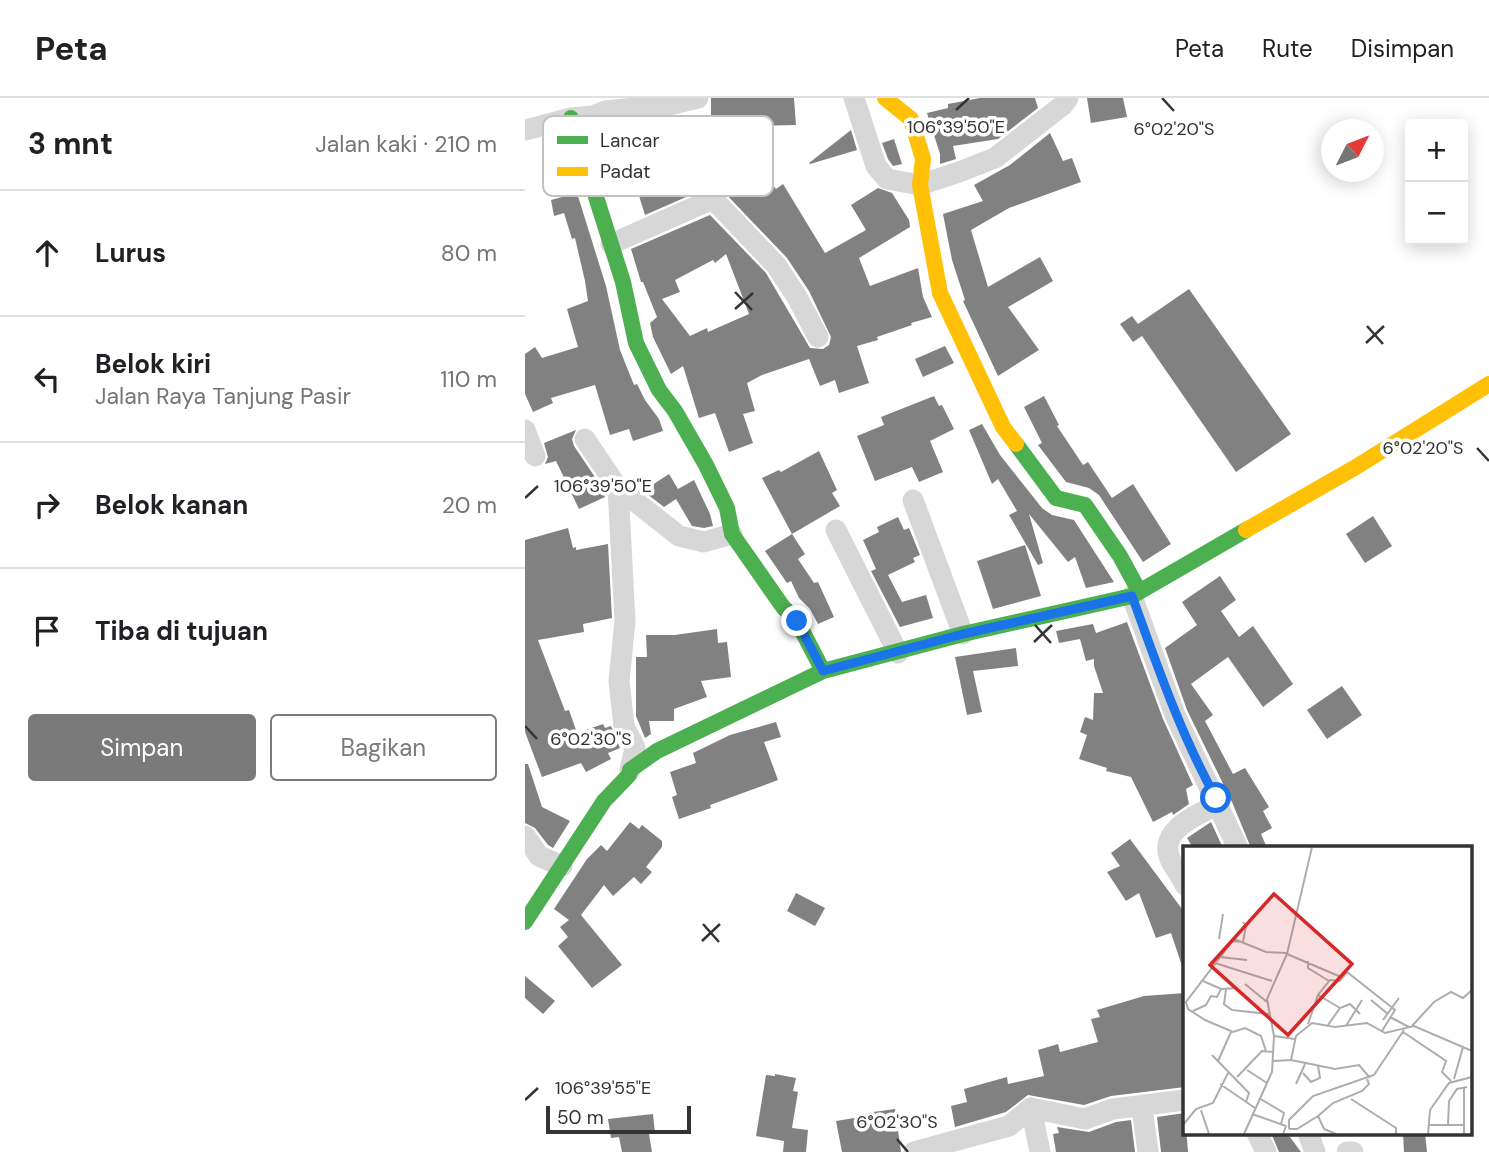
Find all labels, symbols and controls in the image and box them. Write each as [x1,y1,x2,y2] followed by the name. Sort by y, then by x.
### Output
[35,27,108,70] text: Peta
[1175,33,1224,64] text: Peta
[1262,33,1313,64] text: Rute
[1351,33,1454,64] text: Disimpan
[907,115,1005,139] text: 106°39'50"E
[543,116,773,196] legend
[1133,117,1215,141] text: 6°02'20"S
[1321,119,1384,182] north arrow
[1405,119,1468,245] map controls
[1405,119,1468,182] button: +
[28,124,113,163] text: 3 mnt
[600,128,660,153] text: Lancar
[315,129,497,159] text: Jalan kaki · 210 m
[600,159,650,184] text: Padat
[1405,182,1468,245] button: −
[28,234,66,272] icon: ahead
[95,236,166,270] text: Lurus
[441,238,497,268] text: 80 m
[95,347,211,381] text: Belok kiri
[28,360,66,398] icon: left
[440,364,497,394] text: 110 m
[95,381,351,411] text: Jalan Raya Tanjung Pasir
[1382,436,1464,460] text: 6°02'20"S
[554,474,652,498] text: 106°39'50"E
[28,486,66,524] icon: right
[95,488,248,522] text: Belok kanan
[442,490,497,520] text: 20 m
[781,605,812,636] route end
[28,612,66,650] icon: arrive
[95,614,268,648] text: Tiba di tujuan
[28,714,256,781] button: Simpan
[270,714,497,781] button: Bagikan
[550,727,632,751] text: 6°02'30"S
[1200,782,1231,813] route start
[1183,846,1471,1134] inset map
[555,1076,651,1100] text: 106°39'55"E
[546,1103,691,1135] scale bar
[557,1105,604,1130] text: 50 m
[856,1110,938,1134] text: 6°02'30"S

